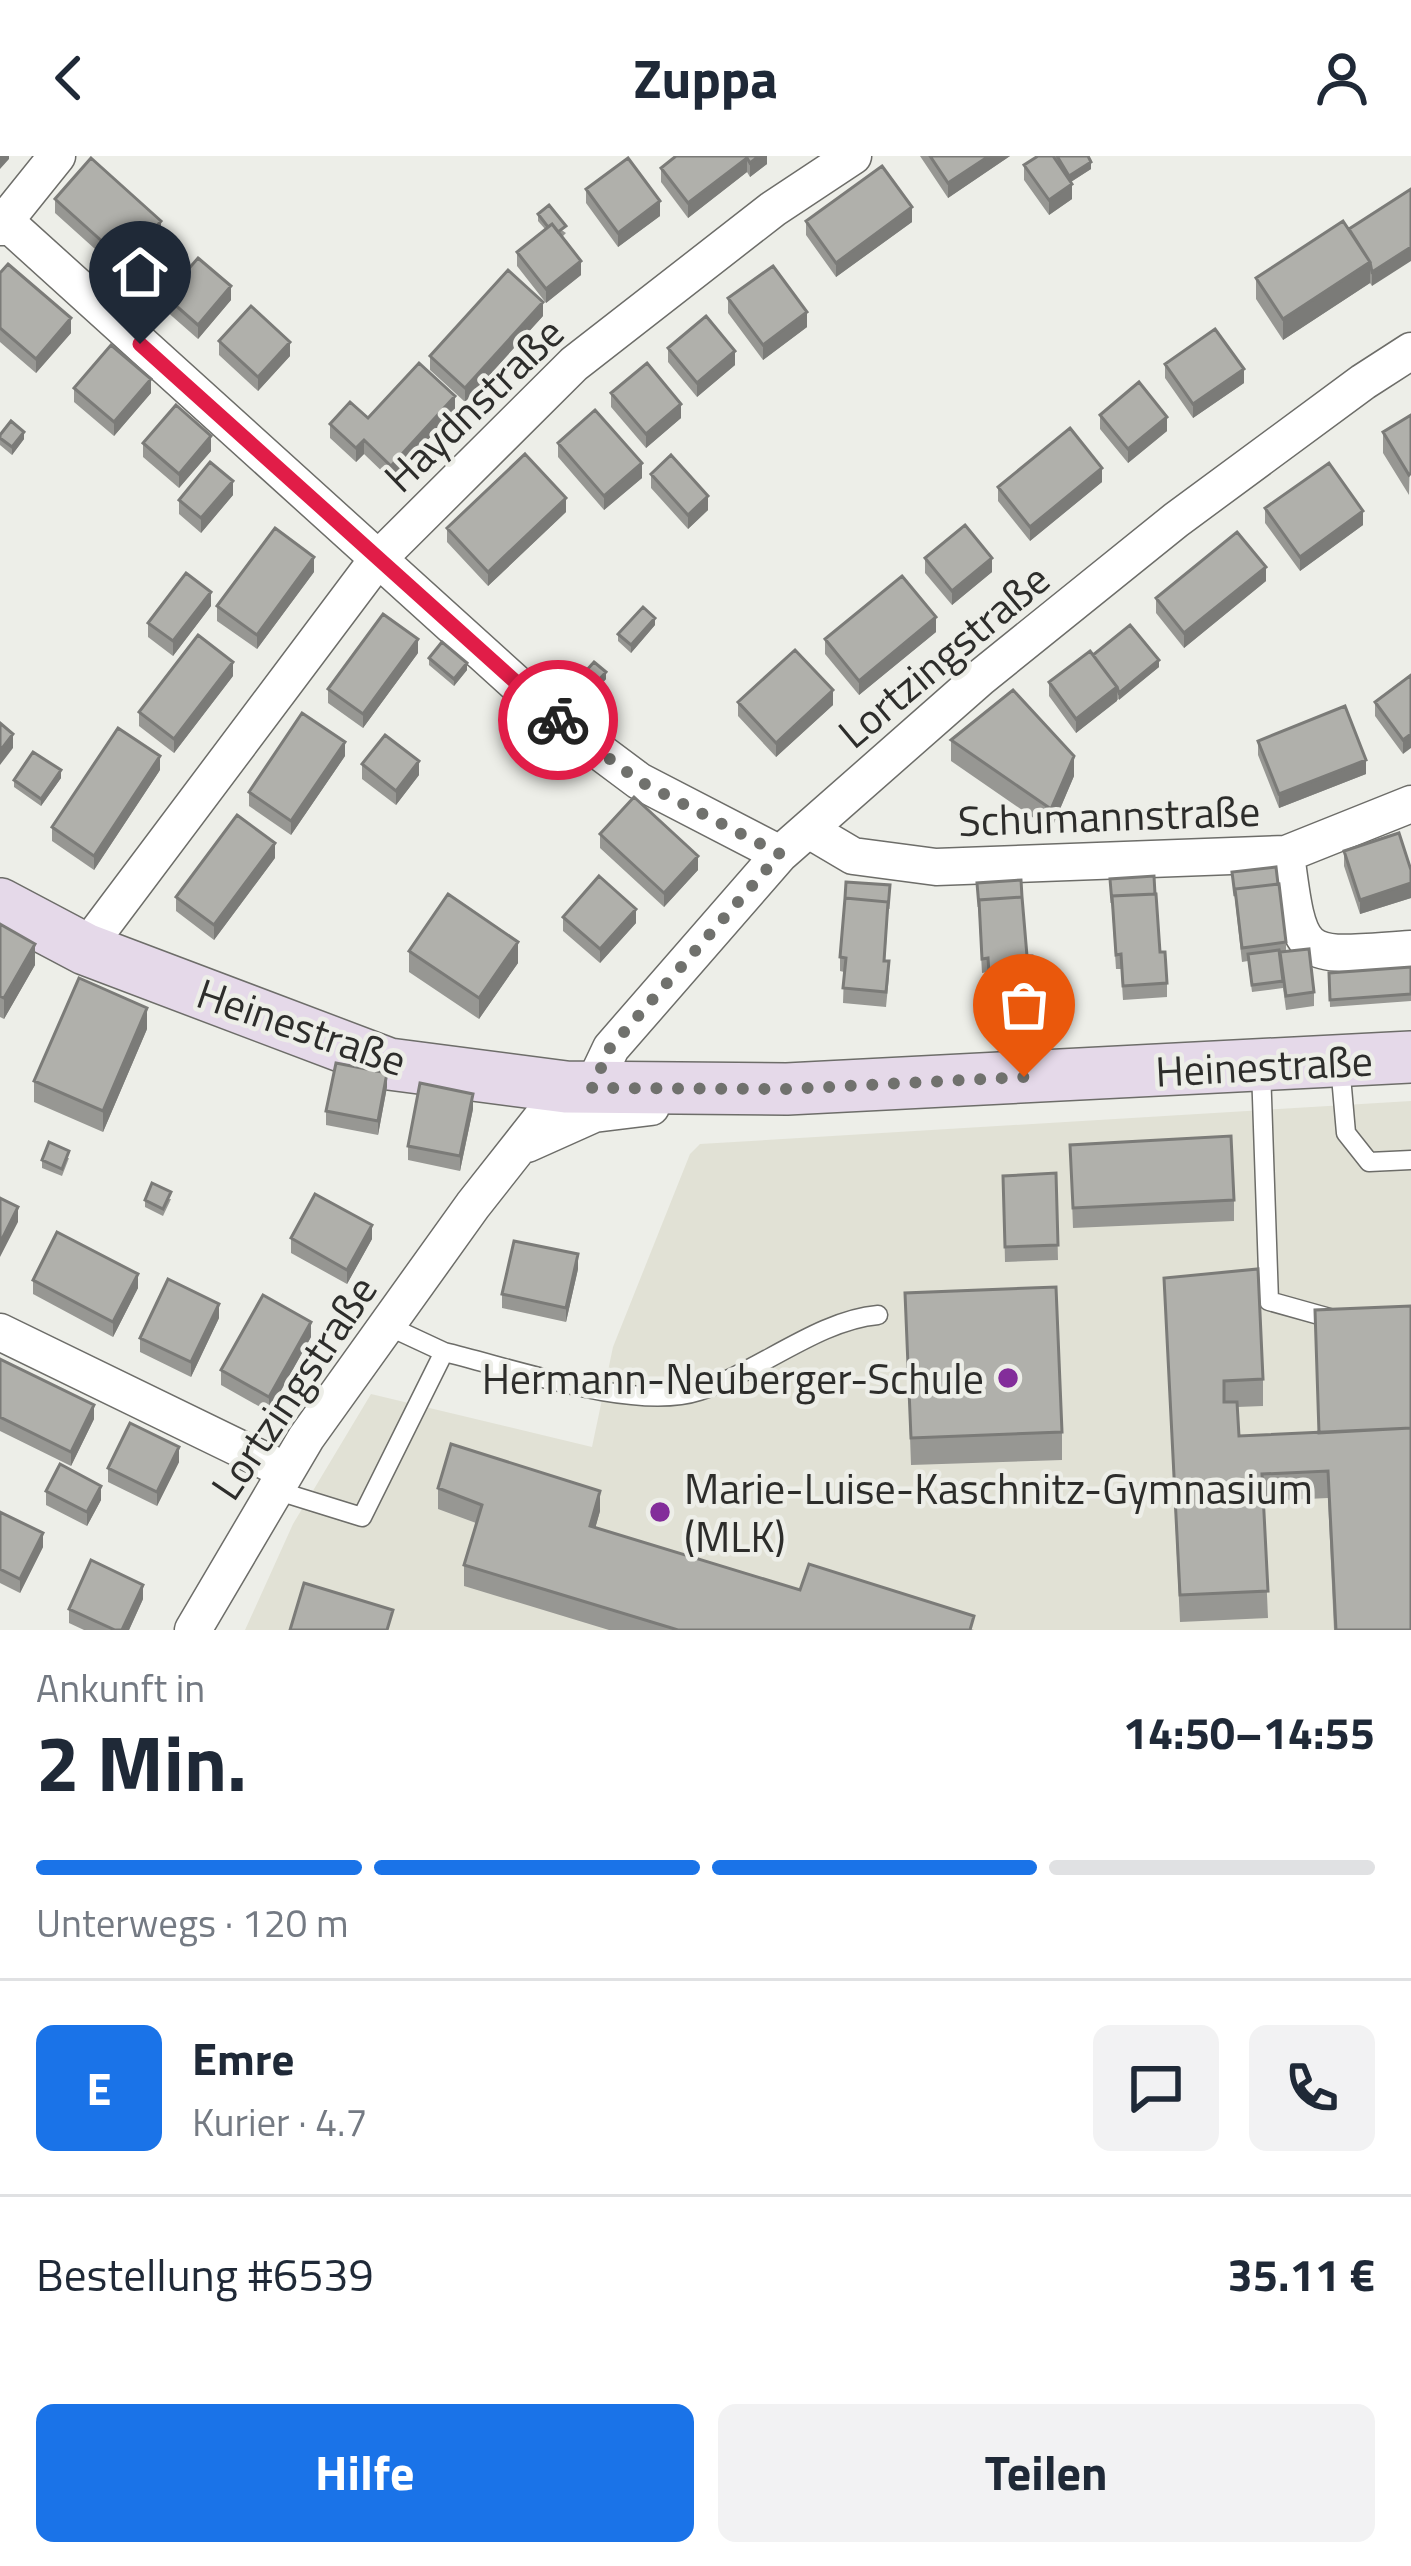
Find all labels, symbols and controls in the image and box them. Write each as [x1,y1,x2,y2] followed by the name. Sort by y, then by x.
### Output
[633,37,778,119] text: Zuppa
[36,45,102,111] icon: back
[1309,45,1375,111] icon: person
[89,221,191,344] pin
[107,239,173,305] icon: home
[368,301,578,507] street label: Haydnstraße
[823,547,1063,763] street label: Lortzingstraße
[498,660,618,780] courier
[525,687,591,753] icon: bike
[957,778,1261,852] street label: Schumannstraße
[973,954,1075,1077] pin
[189,960,415,1092] street label: Heinestraße
[991,972,1057,1038] icon: bag
[1154,1027,1374,1103] street label: Heinestraße
[194,1262,392,1512] street label: Lortzingstraße
[482,1346,984,1410] place label: Hermann-Neuberger-Schule
[995,1365,1021,1391] marker: Hermann-Neuberger-Schule
[684,1456,1313,1568] place label: Marie-Luise-Kaschnitz-Gymnasium (MLK)
[647,1499,673,1525] marker: Marie-Luise-Kaschnitz-Gymnasium (MLK)
[36,1658,205,1717] text: Ankunft in
[1123,1698,1375,1766] text: 14:50–14:55
[36,1703,247,1821] text: 2 Min.
[36,1893,349,1952] text: Unterwegs · 120 m
[192,2024,294,2092] text: Emre
[1093,2025,1219,2151] button: chat
[1249,2025,1375,2151] button: phone
[87,2054,111,2122] text: E
[192,2092,367,2151] text: Kurier · 4.7
[36,2240,374,2308] text: Bestellung #6539
[1228,2240,1375,2308] text: 35.11 €
[36,2404,694,2542] button: Hilfe
[718,2404,1375,2542] button: Teilen

